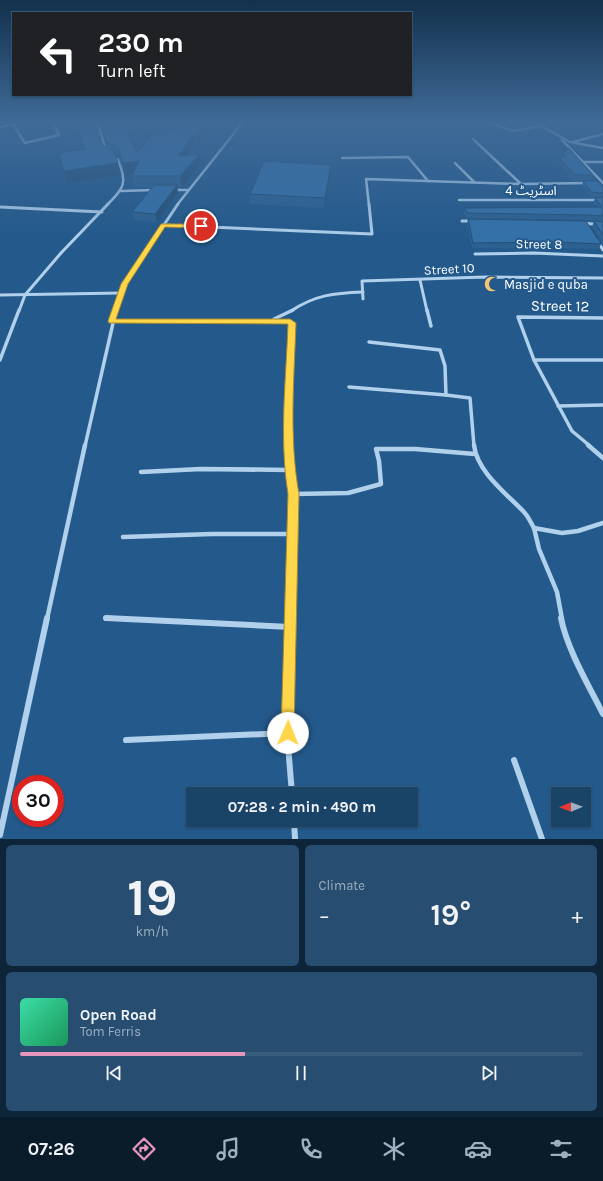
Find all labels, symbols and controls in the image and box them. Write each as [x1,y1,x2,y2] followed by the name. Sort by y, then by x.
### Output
[98,26,184,59] text: 230 m
[32,28,84,80] icon: left
[98,60,166,82] text: Turn left
[505,183,557,198] street label: اسٹریٹ 4
[184,209,218,243] pin
[190,215,212,237] icon: arrive
[515,236,563,252] street label: Street 8
[423,260,475,278] street label: Street 10
[483,275,501,293] mosque icon: Masjid e quba
[504,277,588,293] place label: Masjid e quba
[531,296,589,316] street label: Street 12
[267,712,309,754] position arrow
[12,775,64,827] speed limit sign: 30
[551,787,591,827] north arrow
[551,787,591,827] map controls
[228,798,376,816] text: 07:28 · 2 min · 490 m
[127,867,177,928] text: 19
[319,878,365,893] text: Climate
[430,897,471,933] text: 19°
[319,903,330,929] text: −
[571,903,583,929] text: +
[136,924,169,939] text: km/h
[80,1006,157,1024] text: Open Road
[80,1024,141,1039] text: Tom Ferris
[103,1062,125,1084] icon: previous
[290,1062,312,1084] icon: pause
[478,1062,500,1084] icon: next
[130,1135,158,1163] icon: directions
[214,1135,242,1163] icon: music
[297,1135,325,1163] icon: phone
[380,1135,408,1163] icon: climate
[464,1135,492,1163] icon: car
[547,1135,575,1163] icon: filters
[28,1138,75,1160] text: 07:26

